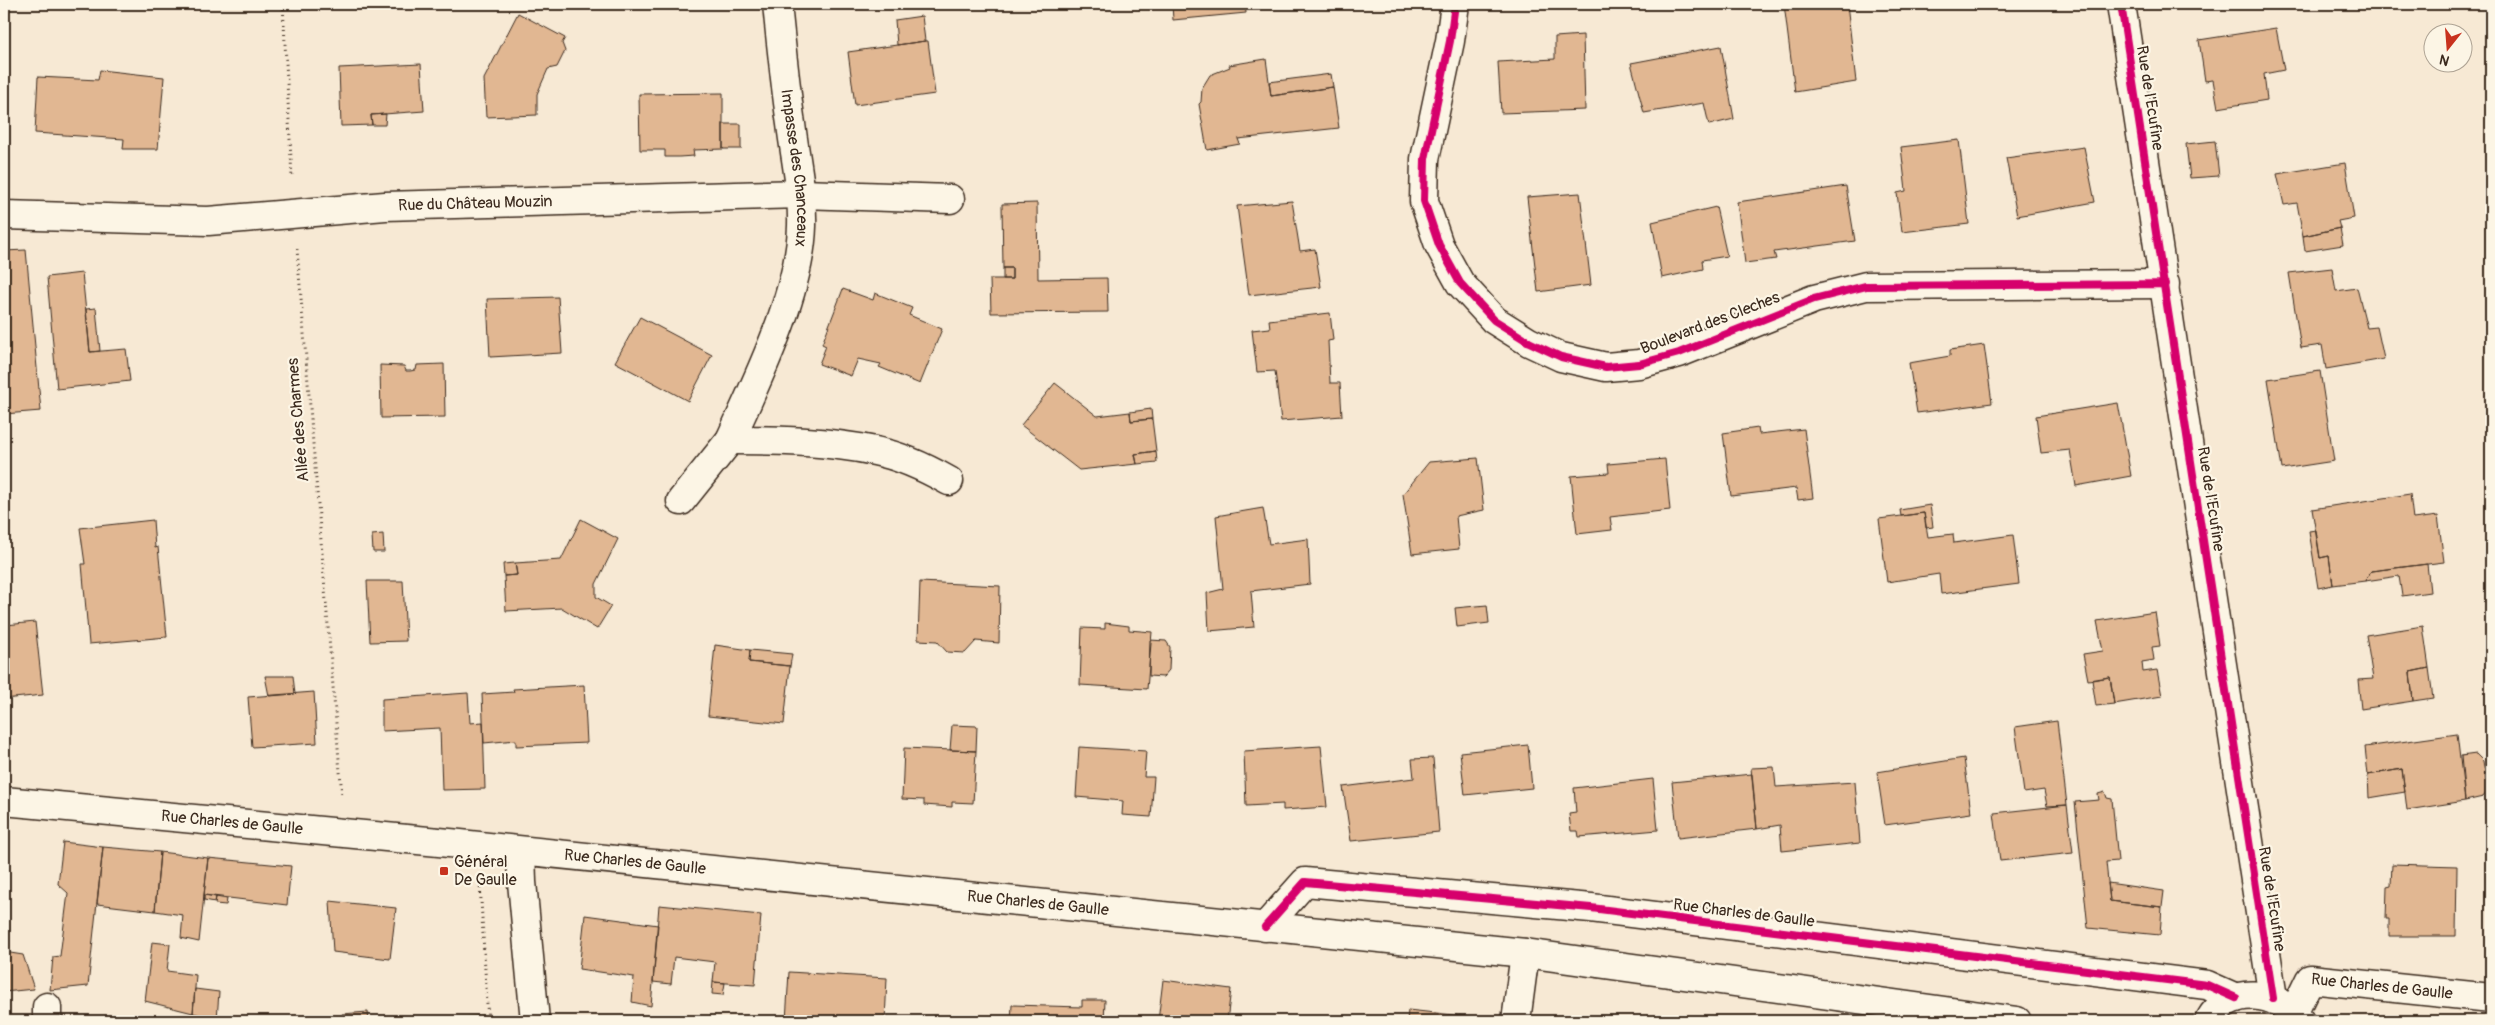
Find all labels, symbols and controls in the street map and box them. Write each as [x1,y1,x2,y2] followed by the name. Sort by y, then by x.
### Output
[2422,22,2472,72] north arrow
[2132,44,2168,152] street label: Rue de l'Ecufine
[2437,50,2451,69] text: N
[776,88,812,248] street label: Impasse des Chanceaux
[398,191,553,216] street label: Rue du Château Mouzin
[1638,287,1782,359] street label: Boulevard des Cleches
[283,357,313,483] street label: Allée des Charmes
[2193,445,2229,553] street label: Rue de l'Ecufine
[160,806,304,839] street label: Rue Charles de Gaulle
[563,845,707,879] street label: Rue Charles de Gaulle
[2254,845,2290,953] street label: Rue de l'Ecufine
[454,852,517,890] place label: Général De Gaulle
[438,865,450,877] marker: Général De Gaulle
[966,886,1110,920] street label: Rue Charles de Gaulle
[1672,894,1816,932] street label: Rue Charles de Gaulle
[2310,969,2454,1004] street label: Rue Charles de Gaulle

